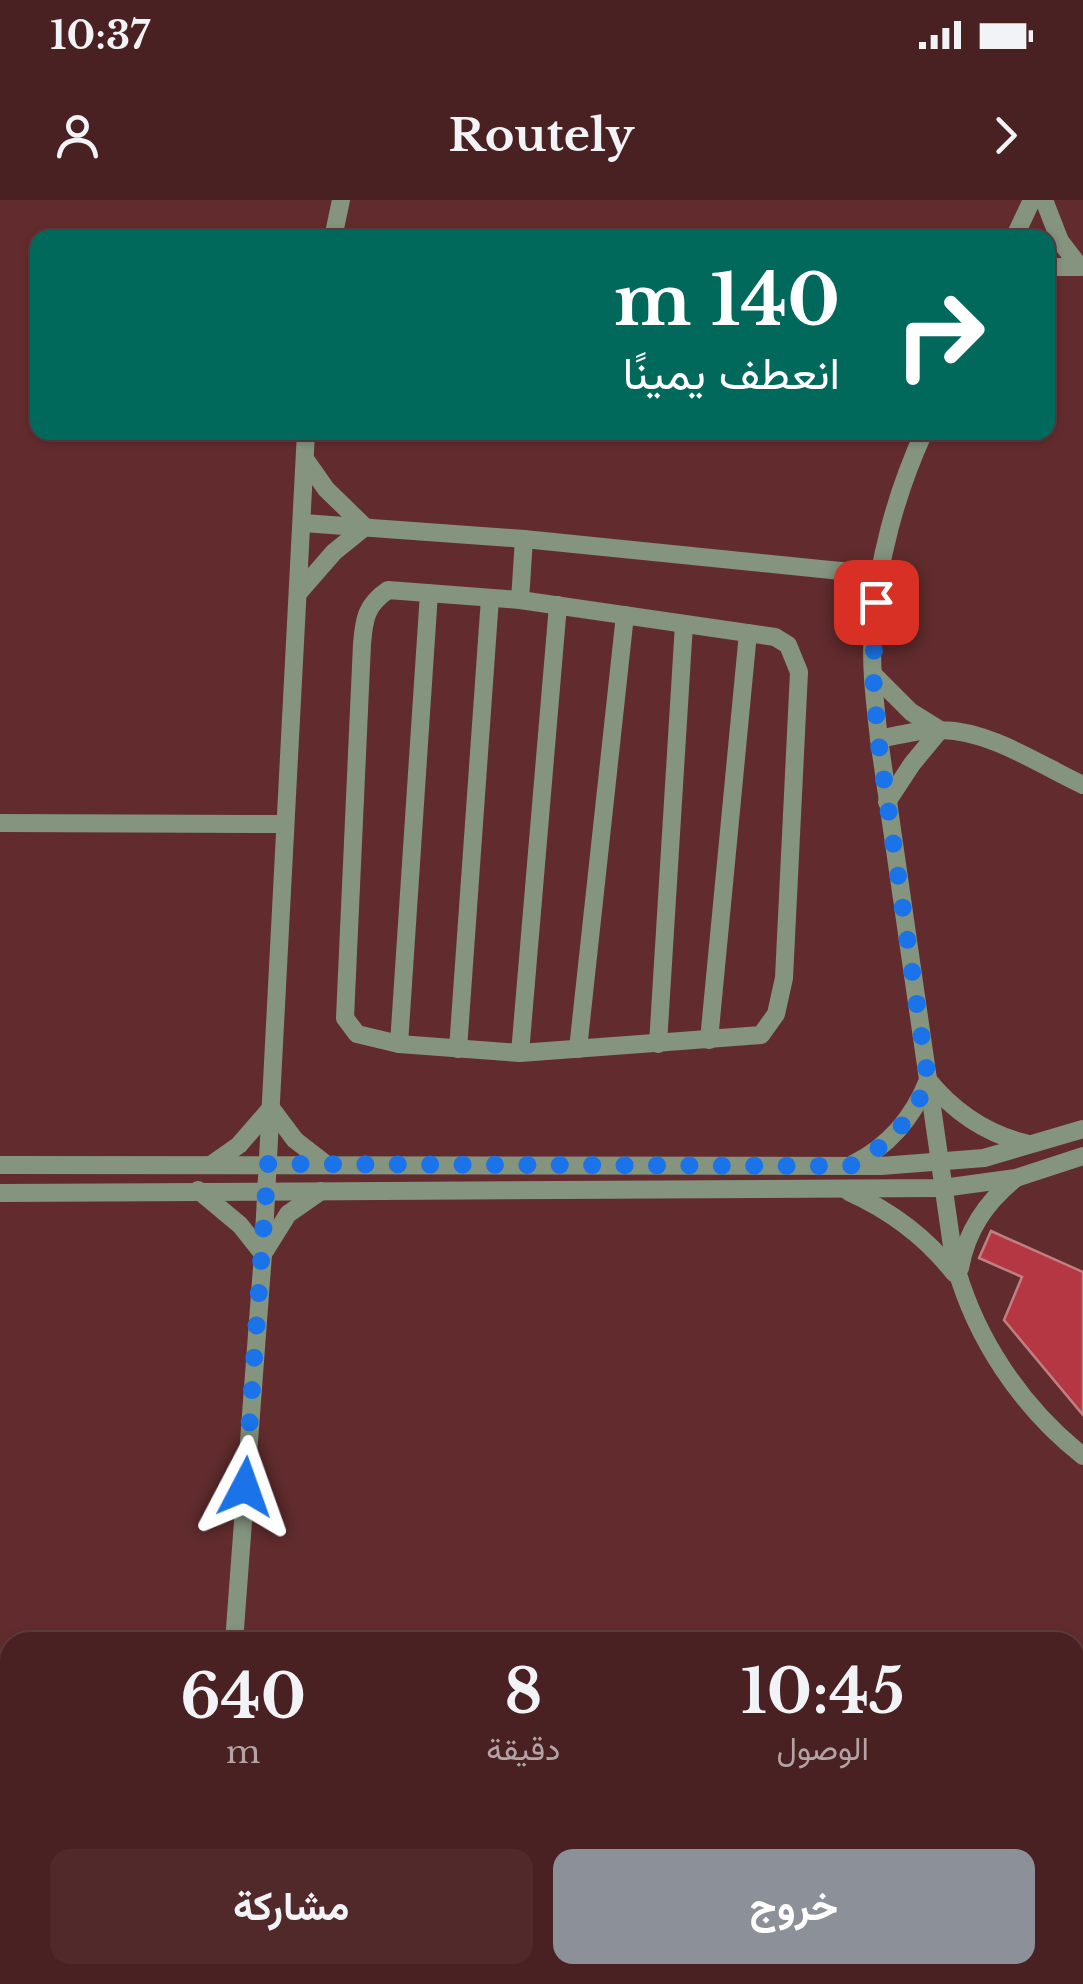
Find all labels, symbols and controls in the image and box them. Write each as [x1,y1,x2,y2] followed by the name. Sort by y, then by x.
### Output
[50,12,150,59] text: 10:37
[449,107,634,163] text: Routely
[50,108,105,163] icon: person
[978,108,1033,163] icon: forward
[614,257,840,344] text: 140 m
[875,270,1005,400] icon: right
[623,345,840,401] text: انعطف يمينًا
[834,560,919,645] pin
[849,575,904,630] icon: arrive
[193,1435,297,1539] position arrow
[504,1655,542,1729] text: 8
[741,1655,905,1729] text: 10:45
[180,1660,306,1734] text: 640
[486,1729,560,1769] text: دقيقة
[776,1729,869,1769] text: الوصول
[226,1732,260,1772] text: m
[50,1849,533,1964] button: مشاركة
[553,1849,1035,1964] button: خروج

